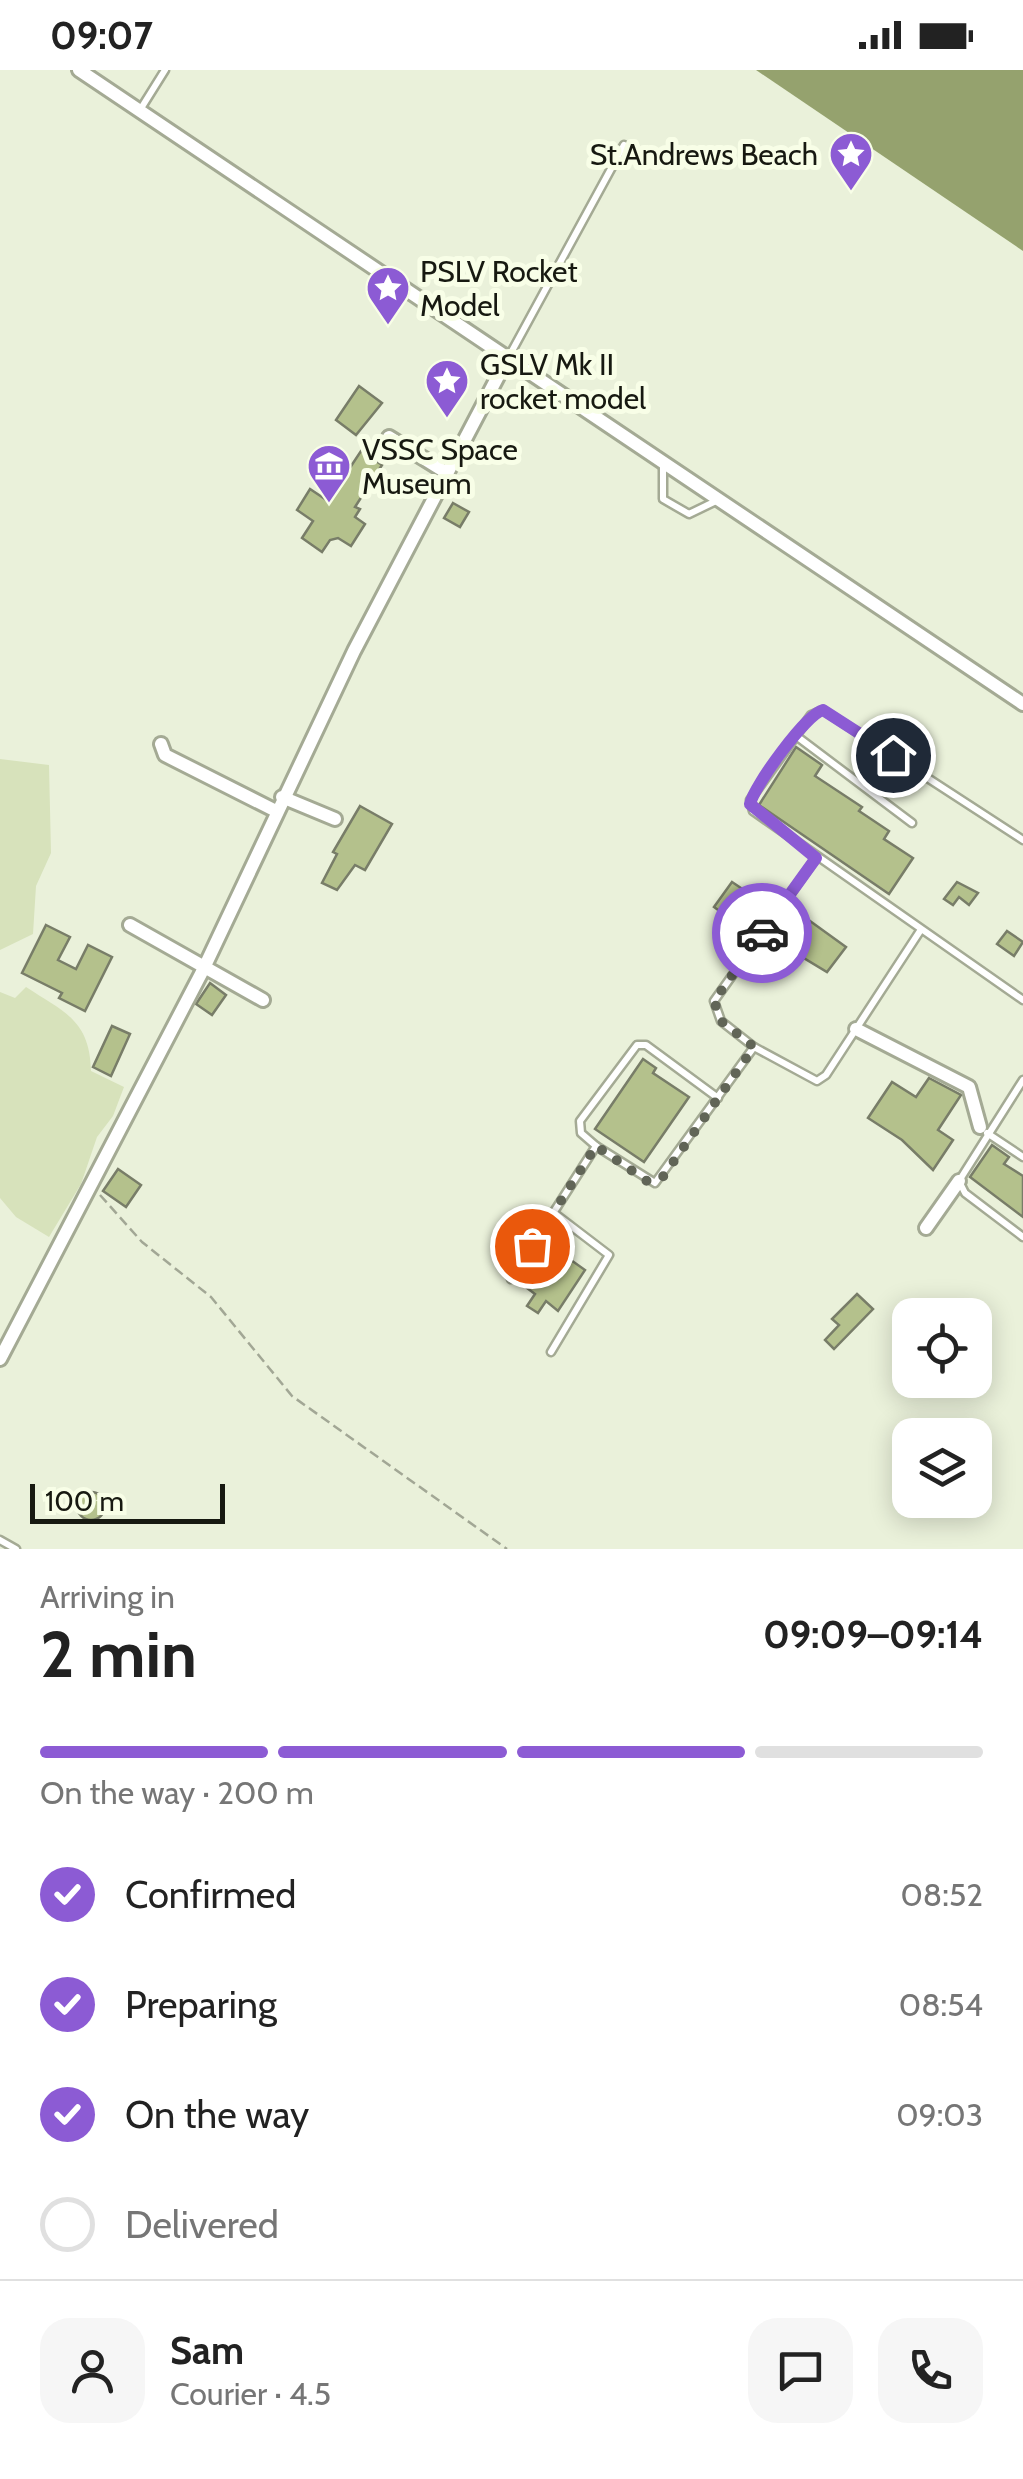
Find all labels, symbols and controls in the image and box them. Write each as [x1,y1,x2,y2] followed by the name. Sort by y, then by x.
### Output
[50,12,153,59] text: 09:07
[828,131,874,192] place icon: St.Andrews Beach
[590,136,818,173] place label: St.Andrews Beach
[420,253,578,324] place label: PSLV Rocket Model
[365,265,411,326] place icon: PSLV Rocket Model
[480,346,646,417] place label: GSLV Mk II rocket model
[424,358,470,419] place icon: GSLV Mk II rocket model
[362,431,518,502] place label: VSSC Space Museum
[306,443,352,504] museum icon: VSSC Space Museum
[851,713,936,798] pin
[866,728,921,783] icon: home
[712,883,812,983] courier
[735,906,790,961] icon: car
[490,1204,575,1289] pin
[505,1219,560,1274] icon: bag
[892,1298,992,1518] map controls
[892,1298,992,1398] button: locate
[892,1418,992,1518] button: layers
[30,1479,225,1524] scale bar
[45,1484,124,1518] text: 100 m
[40,1577,175,1616] text: Arriving in
[763,1611,983,1658] text: 09:09–09:14
[40,1614,197,1693] text: 2 min
[40,1773,314,1812] text: On the way · 200 m
[40,1867,95,1922] icon: check
[125,1871,296,1918] text: Confirmed
[901,1875,983,1914] text: 08:52
[40,1977,95,2032] icon: check
[125,1981,277,2028] text: Preparing
[899,1985,983,2024] text: 08:54
[40,2087,95,2142] icon: check
[125,2091,309,2138] text: On the way
[896,2095,983,2134] text: 09:03
[125,2201,279,2248] text: Delivered
[40,2318,145,2423] button: person
[748,2318,853,2423] button: chat
[878,2318,983,2423] button: phone
[170,2327,244,2374] text: Sam
[170,2374,331,2413] text: Courier · 4.5

